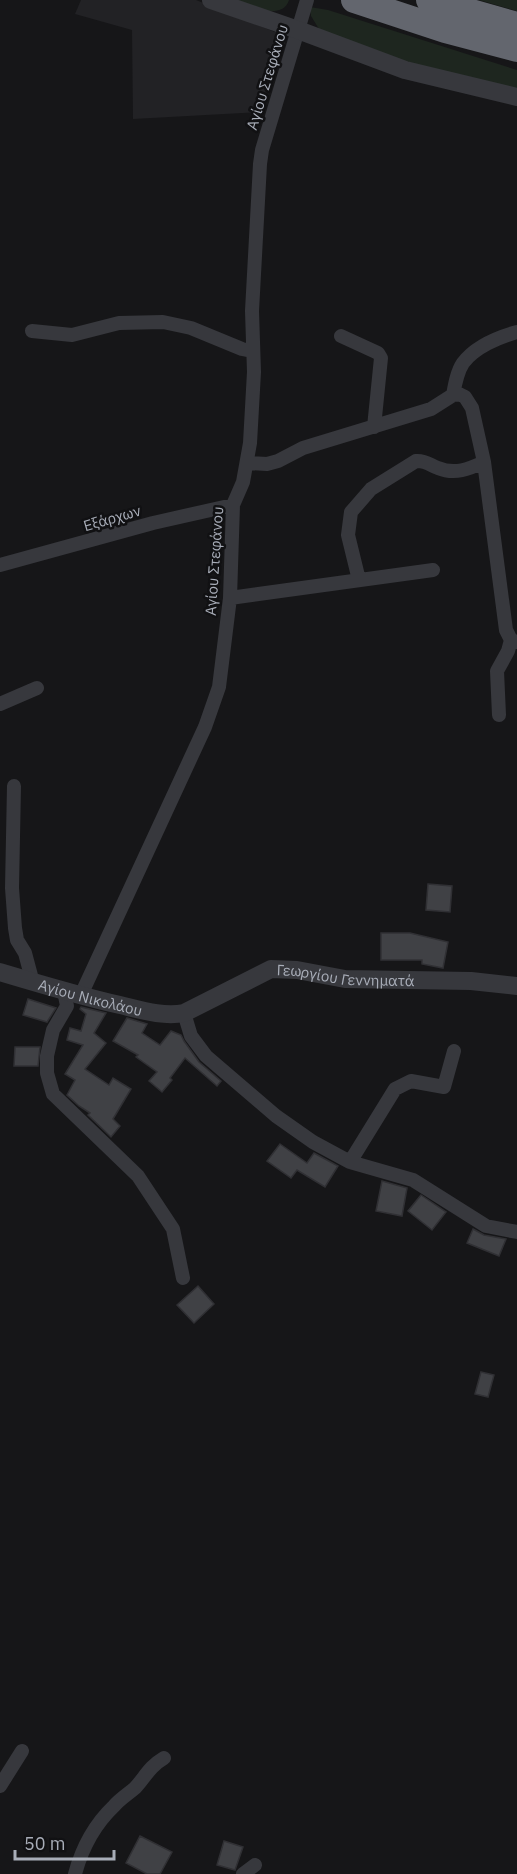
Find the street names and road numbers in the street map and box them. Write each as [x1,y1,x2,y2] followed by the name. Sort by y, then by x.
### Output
[242,22,292,132] street label: Αγίου Στεφάνου
[81,501,143,535] street label: Εξάρχων
[201,506,227,616] street label: Αγίου Στεφάνου
[276,960,415,990] street label: Γεωργίου Γεννηματά
[36,974,144,1020] street label: Αγίου Νικολάου

